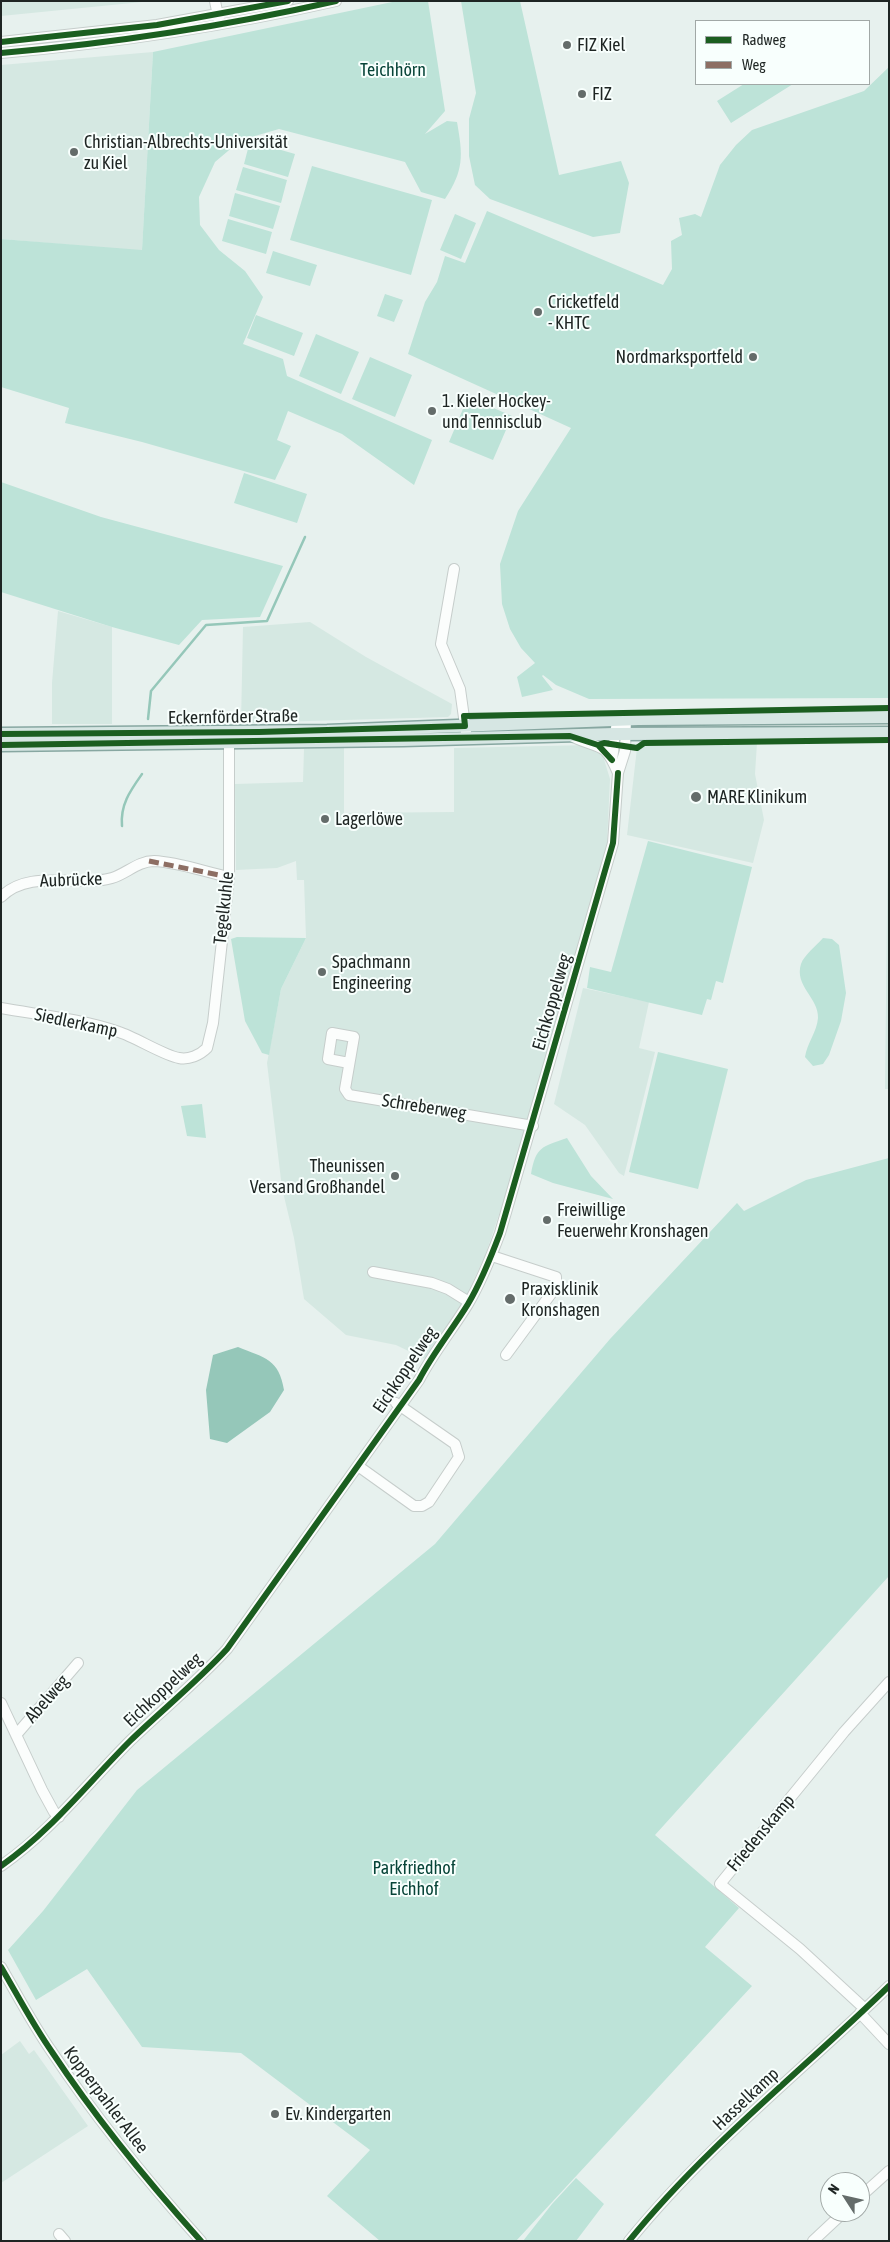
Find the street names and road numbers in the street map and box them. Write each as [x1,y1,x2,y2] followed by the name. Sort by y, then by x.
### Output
[168,705,298,729] street label: Eckernförder Straße
[39,868,103,892] street label: Aubrücke
[209,870,239,946] street label: Tegelkuhle
[528,951,576,1053] street label: Eichkoppelweg
[33,1004,119,1042] street label: Siedlerkamp
[380,1090,468,1124] street label: Schreberweg
[368,1323,442,1417] street label: Eichkoppelweg
[119,1648,207,1732] street label: Eichkoppelweg
[20,1671,74,1727] street label: Abelweg
[723,1790,799,1876] street label: Friedenskamp
[59,2042,153,2158] street label: Kopperpahler Allee
[709,2063,783,2135] street label: Hasselkamp

